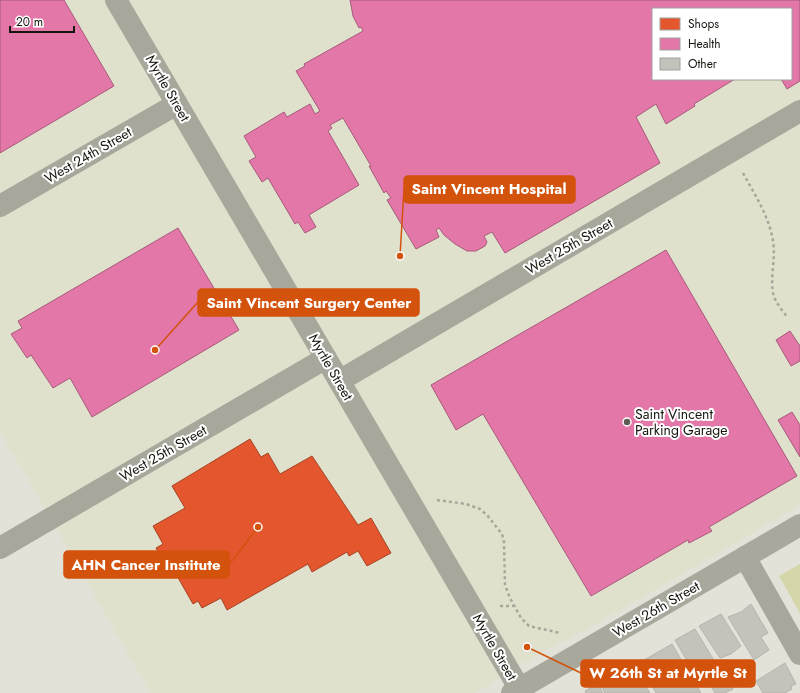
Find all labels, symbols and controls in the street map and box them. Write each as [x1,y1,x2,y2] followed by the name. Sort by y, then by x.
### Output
[10,8,74,34] scale bar
[652,8,792,80] legend
[16,13,43,31] text: 20 m
[688,15,719,33] text: Shops
[688,35,720,53] text: Health
[141,51,195,125] street label: Myrtle Street
[688,55,718,73] text: Other
[41,122,136,188] street label: West 24th Street
[404,176,575,203] callout: Saint Vincent Hospital
[412,178,566,200] text: Saint Vincent Hospital
[522,213,617,279] street label: West 25th Street
[198,289,419,316] callout: Saint Vincent Surgery Center
[206,292,412,314] text: Saint Vincent Surgery Center
[304,330,358,404] street label: Myrtle Street
[635,404,727,440] place label: Saint Vincent Parking Garage
[622,417,632,427] marker: Saint Vincent Parking Garage
[116,420,211,486] street label: West 25th Street
[64,551,229,578] callout: AHN Cancer Institute
[70,554,221,576] text: AHN Cancer Institute
[609,576,704,642] street label: West 26th Street
[468,610,522,684] street label: Myrtle Street
[581,660,755,687] callout: W 26th St at Myrtle St
[589,662,747,684] text: W 26th St at Myrtle St

